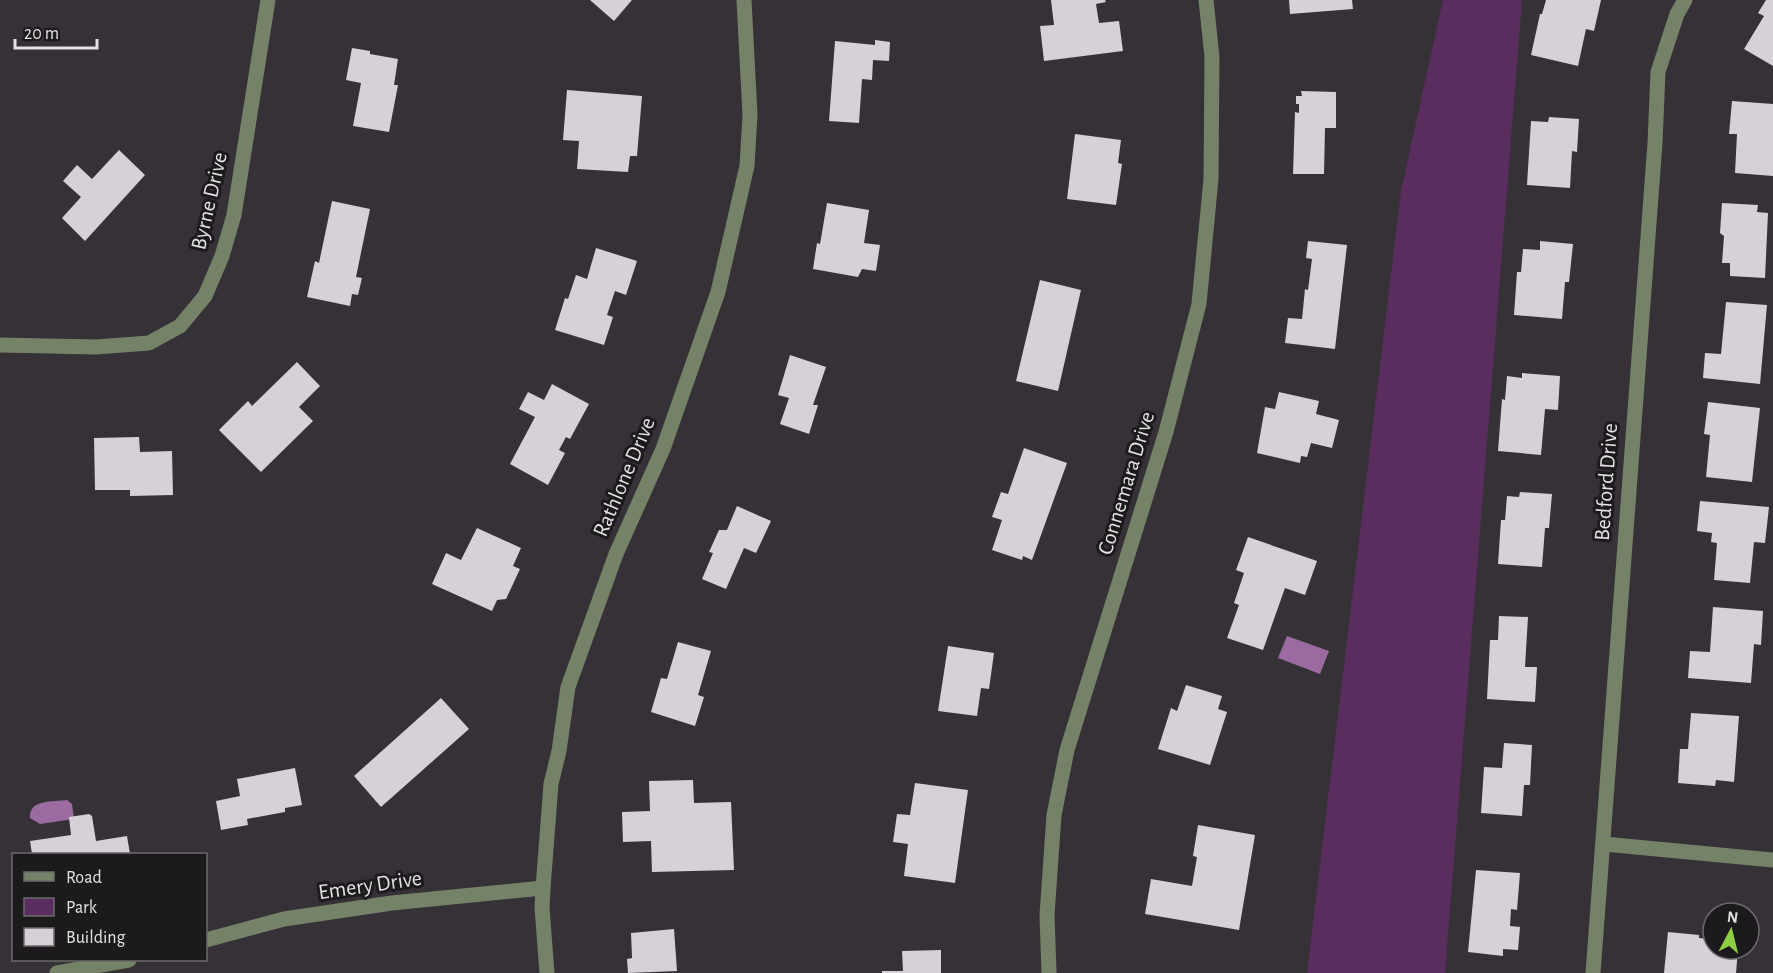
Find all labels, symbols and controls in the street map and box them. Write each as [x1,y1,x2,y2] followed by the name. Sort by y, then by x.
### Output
[15,12,98,50] scale bar
[24,25,59,43] text: 20 m
[187,150,231,252] street label: Byrne Drive
[1094,409,1158,557] street label: Connemara Drive
[589,414,659,540] street label: Rathlone Drive
[1591,422,1621,542] street label: Bedford Drive
[12,853,207,961] legend
[317,867,423,903] street label: Emery Drive
[66,869,102,887] text: Road
[66,899,98,917] text: Park
[1701,901,1761,961] north arrow
[1726,908,1739,926] text: N
[66,929,126,947] text: Building

